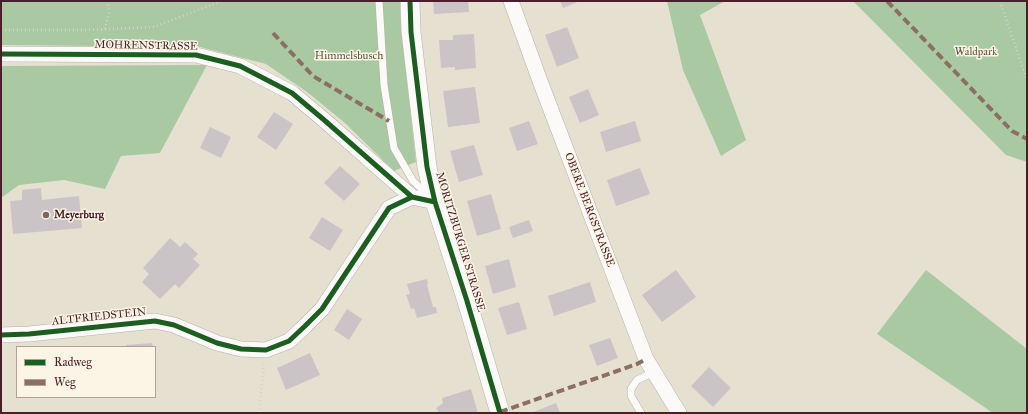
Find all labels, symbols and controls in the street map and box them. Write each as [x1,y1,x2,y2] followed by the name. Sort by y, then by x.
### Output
[94,38,198,54] street label: MOHRENSTRASSE
[955,45,997,59] park label: Waldpark
[315,49,383,63] park label: Himmelsbusch
[561,151,617,269] street label: OBERE BERGSTRASSE
[432,171,488,313] street label: MORITZBURGER STRASSE
[54,208,104,222] place label: Meyerburg
[41,210,51,220] marker: Meyerburg
[51,305,147,329] street label: ALTFRIEDSTEIN
[16,346,156,398] legend
[54,355,92,369] text: Radweg
[54,375,76,389] text: Weg

